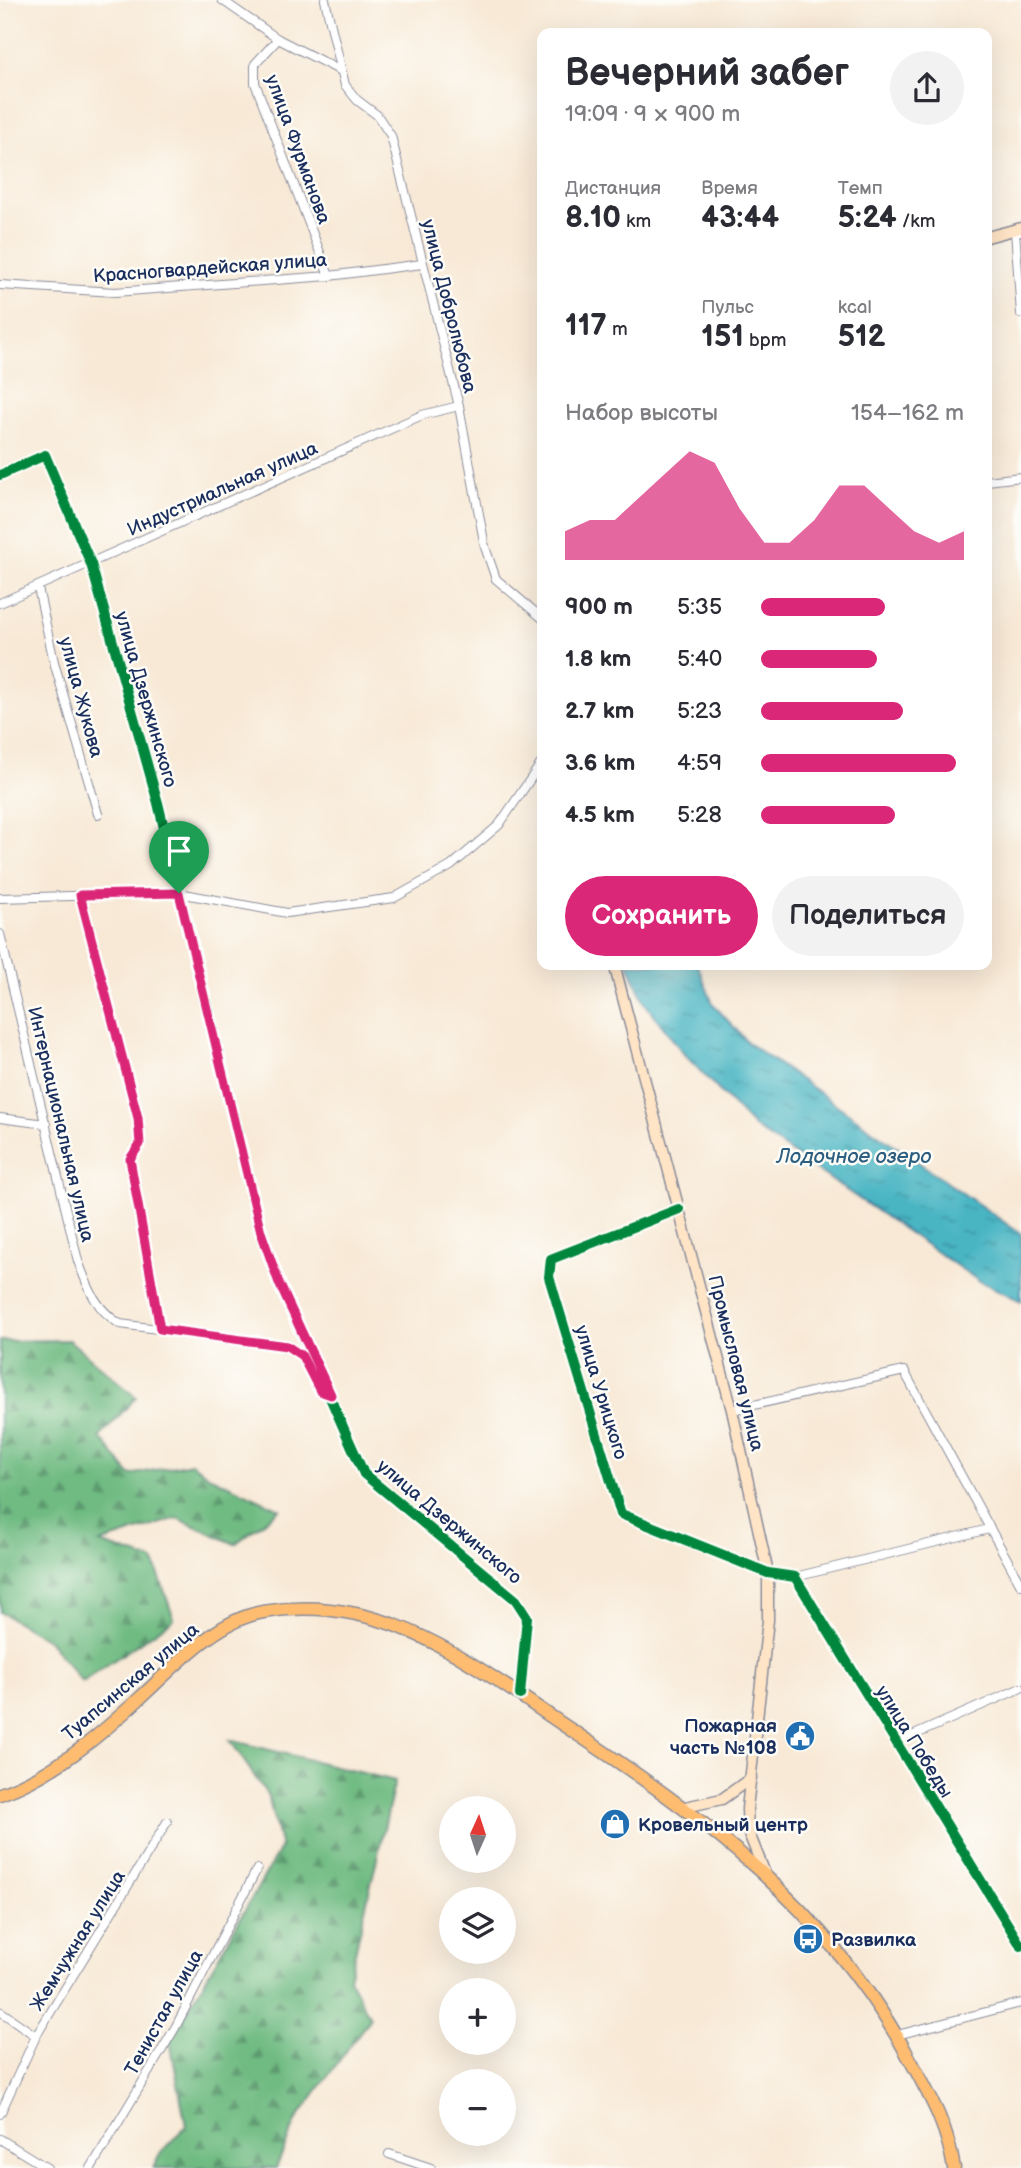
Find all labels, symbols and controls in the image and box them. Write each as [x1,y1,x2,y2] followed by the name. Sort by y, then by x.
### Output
[565,51,849,96] text: Вечерний забег
[890,51,964,125] button: share
[260,72,335,227] street label: улица Фурманова
[565,100,740,128] text: 19:09 · 9 × 900 m
[565,177,661,200] text: Дистанция
[701,177,758,200] text: Время
[838,177,883,200] text: Темп
[565,200,621,236] text: 8.10
[701,200,779,236] text: 43:44
[838,200,897,236] text: 5:24
[621,210,651,233] text: km
[897,210,935,233] text: /km
[416,217,481,396] street label: улица Добролюбова
[92,249,328,288] street label: Красногвардейская улица
[701,296,754,319] text: Пульс
[838,296,872,319] text: kcal
[565,308,607,344] text: 117
[607,318,628,341] text: m
[701,319,744,355] text: 151
[838,319,886,355] text: 512
[744,329,786,352] text: bpm
[565,399,718,427] text: Набор высоты
[851,399,964,427] text: 154–162 m
[124,437,322,542] street label: Индустриальная улица
[565,593,633,621] text: 900 m
[677,593,722,621] text: 5:35
[109,609,182,790] street label: улица Дзержинского
[53,635,108,760] street label: улица Жукова
[565,645,631,673] text: 1.8 km
[677,645,722,673] text: 5:40
[565,697,634,725] text: 2.7 km
[677,697,722,725] text: 5:23
[565,749,635,777] text: 3.6 km
[677,749,722,777] text: 4:59
[565,801,635,829] text: 4.5 km
[677,801,722,829] text: 5:28
[149,821,209,893] pin
[160,832,198,870] icon: arrive
[565,876,758,956] button: Сохранить
[772,876,964,956] button: Поделиться
[22,1004,99,1244] street label: Интернациональная улица
[775,1144,931,1169] water label: Лодочное озеро
[703,1273,769,1454] street label: Промысловая улица
[569,1323,632,1462] street label: улица Урицкого
[372,1455,526,1589] street label: улица Дзержинского
[58,1618,204,1746] street label: Туапсинская улица
[870,1681,957,1802] street label: улица Победы
[670,1715,777,1760] place label: Пожарная часть №108
[783,1719,817,1753] public building icon: Пожарная часть №108
[439,1796,516,1872] north arrow
[439,1796,516,2146] map controls
[598,1807,632,1841] shop icon: Кровельный центр
[638,1814,809,1837] place label: Кровельный центр
[26,1866,131,2015] street label: Жемчужная улица
[439,1887,516,1964] button: layers
[791,1922,825,1956] bus stop icon: Развилка
[831,1929,917,1952] place label: Развилка
[120,1946,208,2080] street label: Тенистая улица
[439,1978,516,2055] button: +
[439,2069,516,2146] button: −

